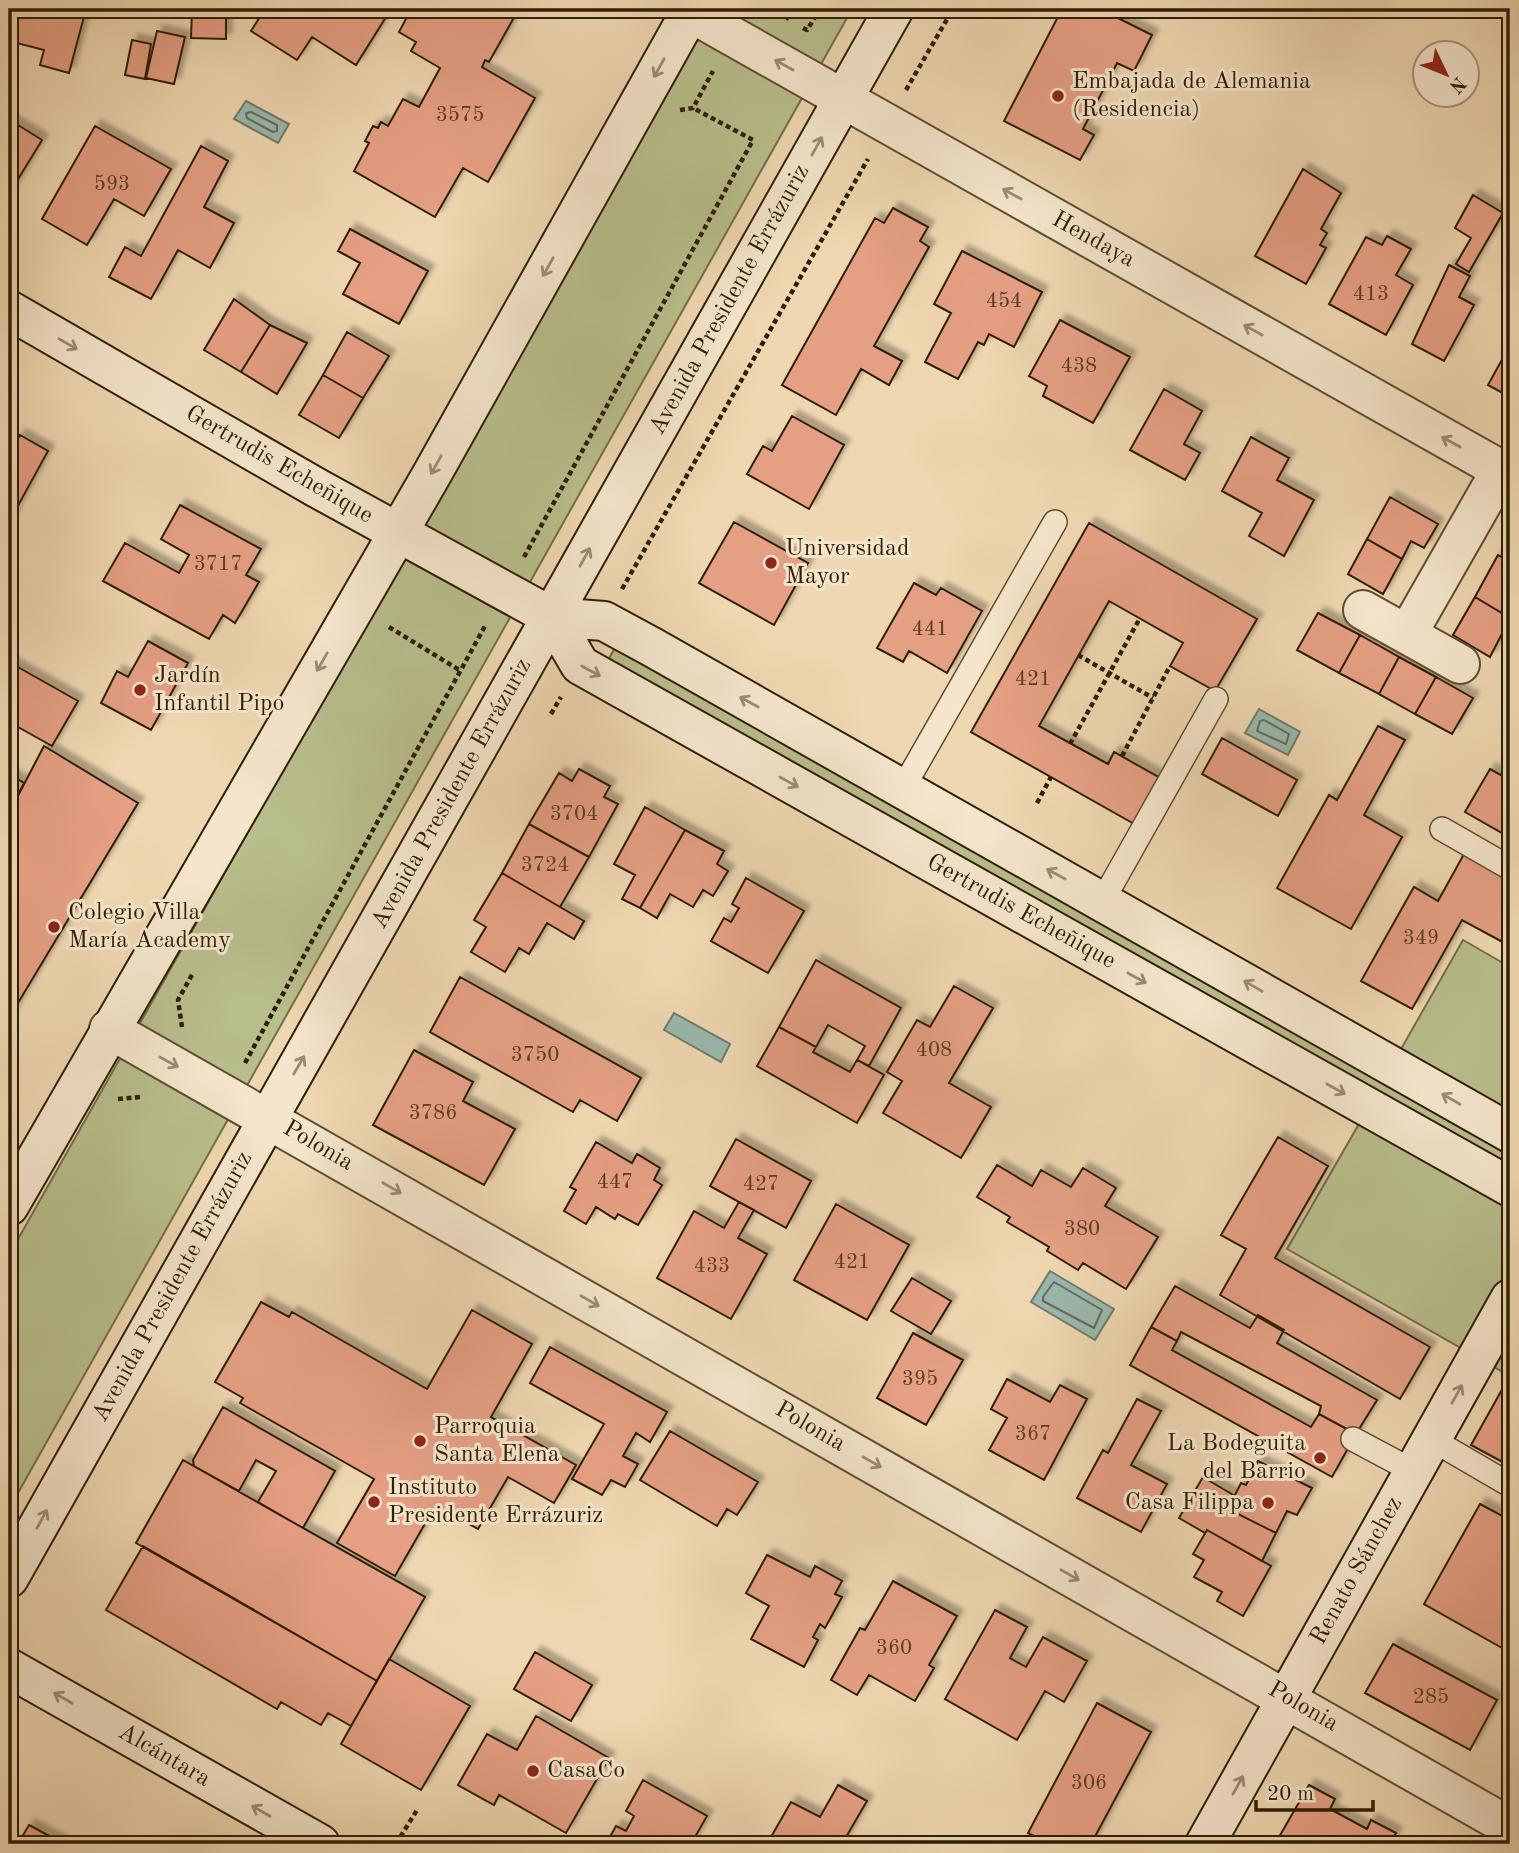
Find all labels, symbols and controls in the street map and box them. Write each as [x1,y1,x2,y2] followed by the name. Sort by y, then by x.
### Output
[1410,38,1480,108] north arrow
[652,58,666,78] one-way arrow
[774,58,794,72] one-way arrow
[1072,70,1311,122] place label: Embajada de Alemania (Residencia)
[1444,72,1469,96] text: N
[1050,88,1066,104] marker: Embajada de Alemania (Residencia)
[436,105,484,126] house number: 3575
[810,136,824,156] one-way arrow
[646,161,814,439] street label: Avenida Presidente Errázuriz
[94,174,130,195] house number: 593
[1002,187,1022,201] one-way arrow
[1048,208,1139,273] street label: Hendaya
[541,256,555,276] one-way arrow
[1353,284,1389,305] house number: 413
[986,291,1022,312] house number: 454
[1243,323,1263,337] one-way arrow
[57,337,77,351] one-way arrow
[1061,356,1097,377] house number: 438
[181,402,377,528] street label: Gertrudis Echeñique
[1441,435,1461,449] one-way arrow
[429,455,443,475] one-way arrow
[785,537,909,589] place label: Universidad Mayor
[578,548,592,568] one-way arrow
[194,554,242,575] house number: 3717
[763,555,779,571] marker: Universidad Mayor
[912,619,948,640] house number: 441
[315,651,328,672] one-way arrow
[368,655,536,933] street label: Avenida Presidente Errázuriz
[154,664,284,716] place label: Jardín Infantil Pipo
[580,665,601,678] one-way arrow
[1015,669,1051,690] house number: 421
[132,682,148,698] marker: Jardín Infantil Pipo
[739,695,760,708] one-way arrow
[779,775,799,789] one-way arrow
[550,804,598,825] house number: 3704
[923,850,1119,974] street label: Gertrudis Echeñique
[521,855,569,876] house number: 3724
[1046,867,1066,881] one-way arrow
[68,901,231,953] place label: Colegio Villa María Academy
[46,919,62,935] marker: Colegio Villa María Academy
[1403,928,1439,949] house number: 349
[1126,972,1147,985] one-way arrow
[1244,979,1264,993] one-way arrow
[916,1040,952,1061] house number: 408
[511,1045,559,1066] house number: 3750
[158,1055,178,1069] one-way arrow
[293,1055,306,1076] one-way arrow
[1325,1082,1345,1096] one-way arrow
[1441,1092,1462,1105] one-way arrow
[409,1103,457,1124] house number: 3786
[279,1116,357,1176] street label: Polonia
[89,1148,257,1426] street label: Avenida Presidente Errázuriz
[597,1172,633,1193] house number: 447
[743,1174,779,1195] house number: 427
[381,1182,402,1195] one-way arrow
[1064,1219,1100,1240] house number: 380
[834,1252,870,1273] house number: 421
[694,1256,730,1277] house number: 433
[579,1294,599,1308] one-way arrow
[902,1369,938,1390] house number: 395
[1450,1384,1464,1404] one-way arrow
[771,1397,849,1457] street label: Polonia
[434,1415,560,1467] place label: Parroquia Santa Elena
[1015,1424,1051,1445] house number: 367
[1167,1432,1306,1484] place label: La Bodeguita del Barrio
[412,1433,428,1449] marker: Parroquia Santa Elena
[1312,1450,1328,1466] marker: La Bodeguita del Barrio
[862,1455,882,1469] one-way arrow
[388,1476,603,1528] place label: Instituto Presidente Errázuriz
[1125,1491,1254,1515] place label: Casa Filippa
[1307,1493,1407,1649] street label: Renato Sánchez
[366,1494,382,1510] marker: Instituto Presidente Errázuriz
[1260,1495,1276,1511] marker: Casa Filippa
[36,1509,49,1530] one-way arrow
[1060,1568,1080,1582] one-way arrow
[876,1638,912,1659] house number: 360
[1264,1677,1342,1737] street label: Polonia
[1413,1687,1449,1708] house number: 285
[53,1691,74,1704] one-way arrow
[114,1720,214,1792] street label: Alcántara
[547,1759,625,1783] place label: CasaCo
[525,1763,541,1779] marker: CasaCo
[1256,1769,1374,1813] scale bar
[1071,1773,1107,1794] house number: 306
[1231,1775,1245,1795] one-way arrow
[1267,1784,1314,1805] text: 20 m
[251,1803,271,1817] one-way arrow

